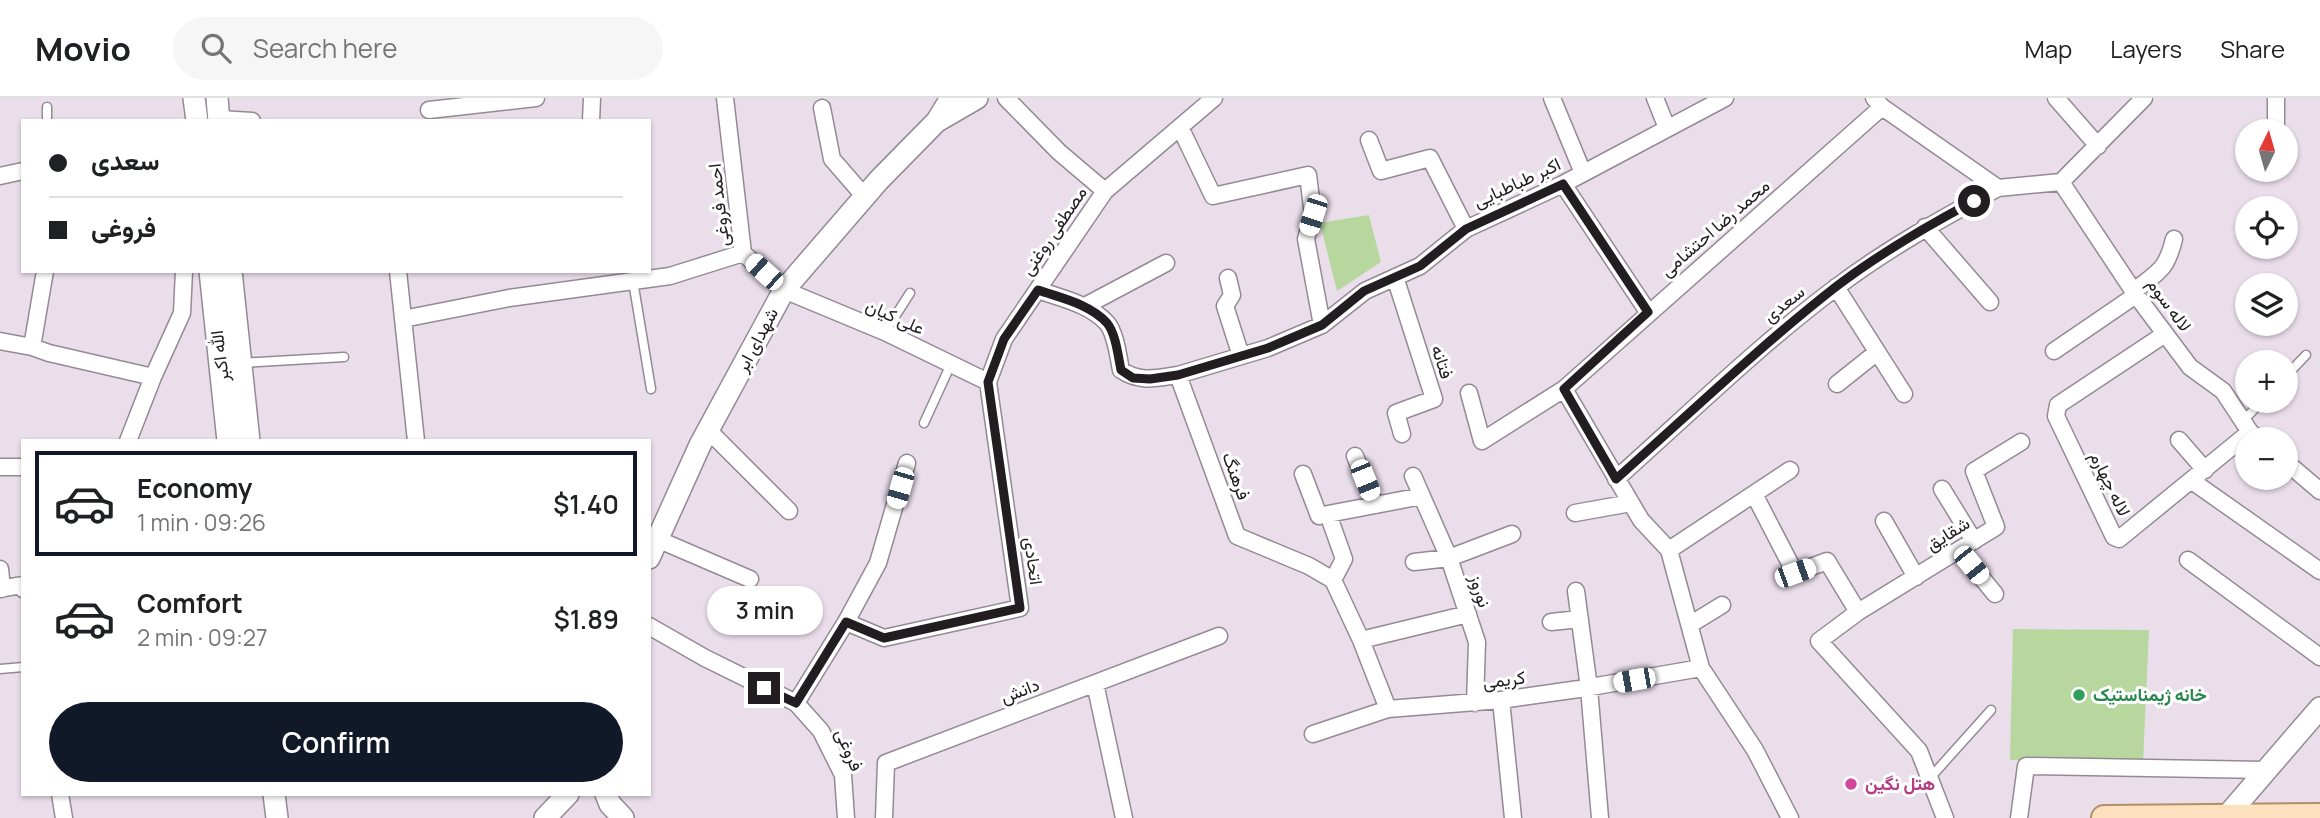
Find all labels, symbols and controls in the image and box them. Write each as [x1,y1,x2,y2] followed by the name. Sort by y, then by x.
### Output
[173,17,663,80] search box
[35,26,131,71] text: Movio
[197,29,235,67] icon: search
[253,30,397,66] text: Search here
[2025,32,2072,65] text: Map
[2110,32,2182,65] text: Layers
[2220,32,2285,65] text: Share
[2235,119,2298,182] north arrow
[2235,119,2298,490] map controls
[91,142,160,178] text: سعدی
[1469,151,1564,213] street label: اکبر طباطبایی
[702,162,734,248] street label: احمد فروغی
[1655,173,1774,281] street label: محمد رضا احتشامی
[1015,181,1092,280] street label: مصطفی روغنی
[1958,185,1990,217] route start
[1297,192,1330,238] car
[2235,196,2298,259] button: locate
[91,209,156,245] text: فروغی
[742,250,787,294] car
[2141,273,2198,337] street label: لاله سوم
[2235,273,2298,336] button: layers
[1758,279,1809,327] street label: سعدی
[862,293,929,340] street label: علی کیان
[729,303,783,377] street label: شهدای ابر
[204,329,234,384] street label: الله اکبر
[1426,342,1460,382] street label: فتانه
[2235,350,2298,413] button: +
[2235,427,2298,490] button: −
[2084,447,2137,521] street label: لاله چهارم
[1217,448,1257,503] street label: فرهنگ
[1348,457,1383,503] car
[885,465,916,511] car
[137,470,252,506] text: Economy
[53,472,116,535] icon: car
[553,486,619,522] text: $1.40
[137,506,266,538] text: 1 min · 09:26
[1921,510,1974,556] street label: شقایق
[1019,535,1049,586] street label: اتحادی
[1950,542,1993,588] car
[1772,556,1819,590] car
[1464,570,1497,610] street label: نوروز
[137,585,243,621] text: Comfort
[53,587,116,650] icon: car
[706,587,822,636] callout: 3 min
[736,594,794,626] text: 3 min
[554,601,619,637] text: $1.89
[137,621,268,653] text: 2 min · 09:27
[1481,664,1527,694] street label: کریمی
[1612,666,1657,694] car
[748,672,780,704] route end
[997,672,1043,708] street label: دانش
[2093,682,2207,706] place label: خانه ژیمناستیک
[2071,687,2087,703] marker: خانه ژیمناستیک
[49,702,623,782] button: Confirm
[830,725,870,775] street label: فروغی
[1865,771,1935,795] place label: هتل نگین
[1843,776,1859,792] marker: هتل نگین

